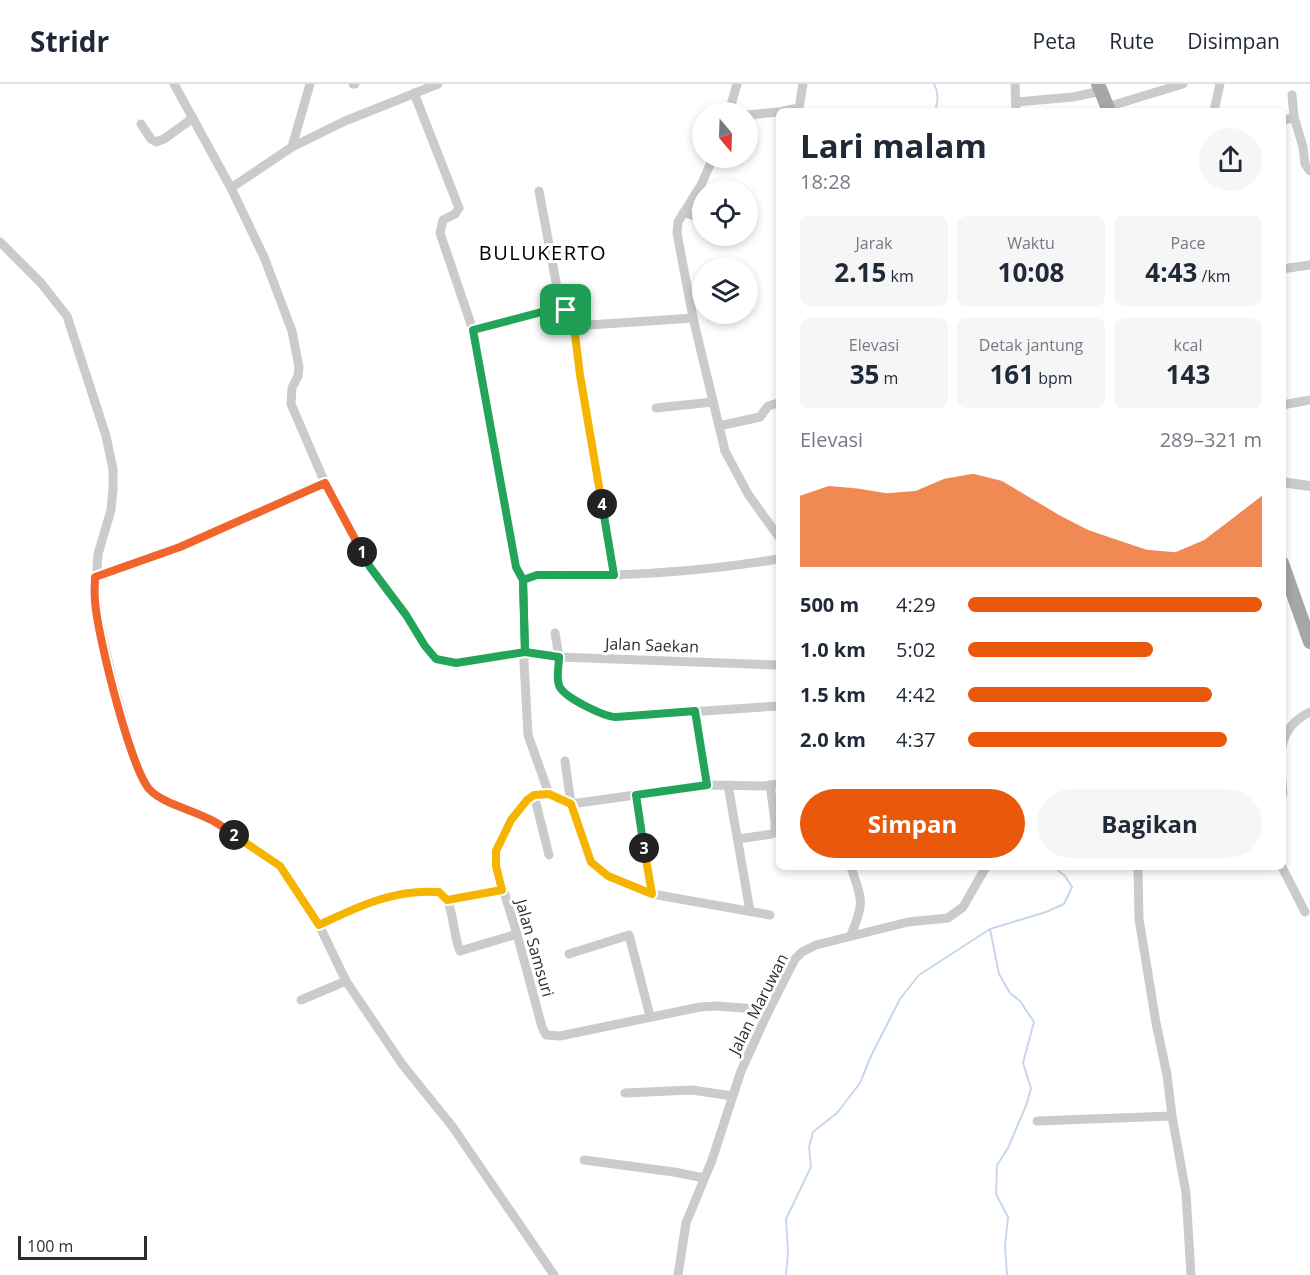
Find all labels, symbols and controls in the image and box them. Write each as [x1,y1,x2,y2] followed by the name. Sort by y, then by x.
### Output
[30,22,109,60] text: Stridr
[1033,27,1076,55] text: Peta
[1109,27,1154,55] text: Rute
[1187,27,1280,55] text: Disimpan
[692,102,758,168] north arrow
[692,102,758,324] map controls
[800,123,987,168] text: Lari malam
[1199,128,1262,191] button: share
[800,168,851,195] text: 18:28
[692,180,758,246] button: locate
[855,232,893,254] text: Jarak
[1007,232,1055,254] text: Waktu
[1170,232,1206,254] text: Pace
[479,239,607,266] district label: BULUKERTO
[834,254,886,290] text: 2.15
[998,254,1064,290] text: 10:08
[1145,254,1197,290] text: 4:43
[692,258,758,324] button: layers
[886,265,914,287] text: km
[1197,265,1231,287] text: /km
[540,284,591,335] pin
[549,293,582,326] icon: arrive
[849,334,899,356] text: Elevasi
[979,334,1083,356] text: Detak jantung
[1174,334,1203,356] text: kcal
[850,356,879,392] text: 35
[989,356,1034,392] text: 161
[1166,356,1210,392] text: 143
[879,367,898,389] text: m
[1034,367,1073,389] text: bpm
[800,426,863,453] text: Elevasi
[1160,426,1262,453] text: 289–321 m
[587,489,617,519] pin: 4
[597,493,607,515] text: 4
[347,537,377,567] pin: 1
[357,541,367,563] text: 1
[800,591,859,618] text: 500 m
[896,591,936,618] text: 4:29
[603,632,699,658] street label: Jalan Saekan
[800,636,866,663] text: 1.0 km
[896,636,936,663] text: 5:02
[800,681,866,708] text: 1.5 km
[896,681,936,708] text: 4:42
[800,726,866,753] text: 2.0 km
[896,726,936,753] text: 4:37
[800,789,1025,858] button: Simpan
[1037,789,1262,858] button: Bagikan
[219,820,249,850] pin: 2
[229,824,239,846] text: 2
[629,833,659,863] pin: 3
[639,837,649,859] text: 3
[510,895,559,999] street label: Jalan Samsuri
[722,950,793,1060] street label: Jalan Maruwan
[18,1233,147,1260] scale bar
[27,1235,73,1257] text: 100 m

